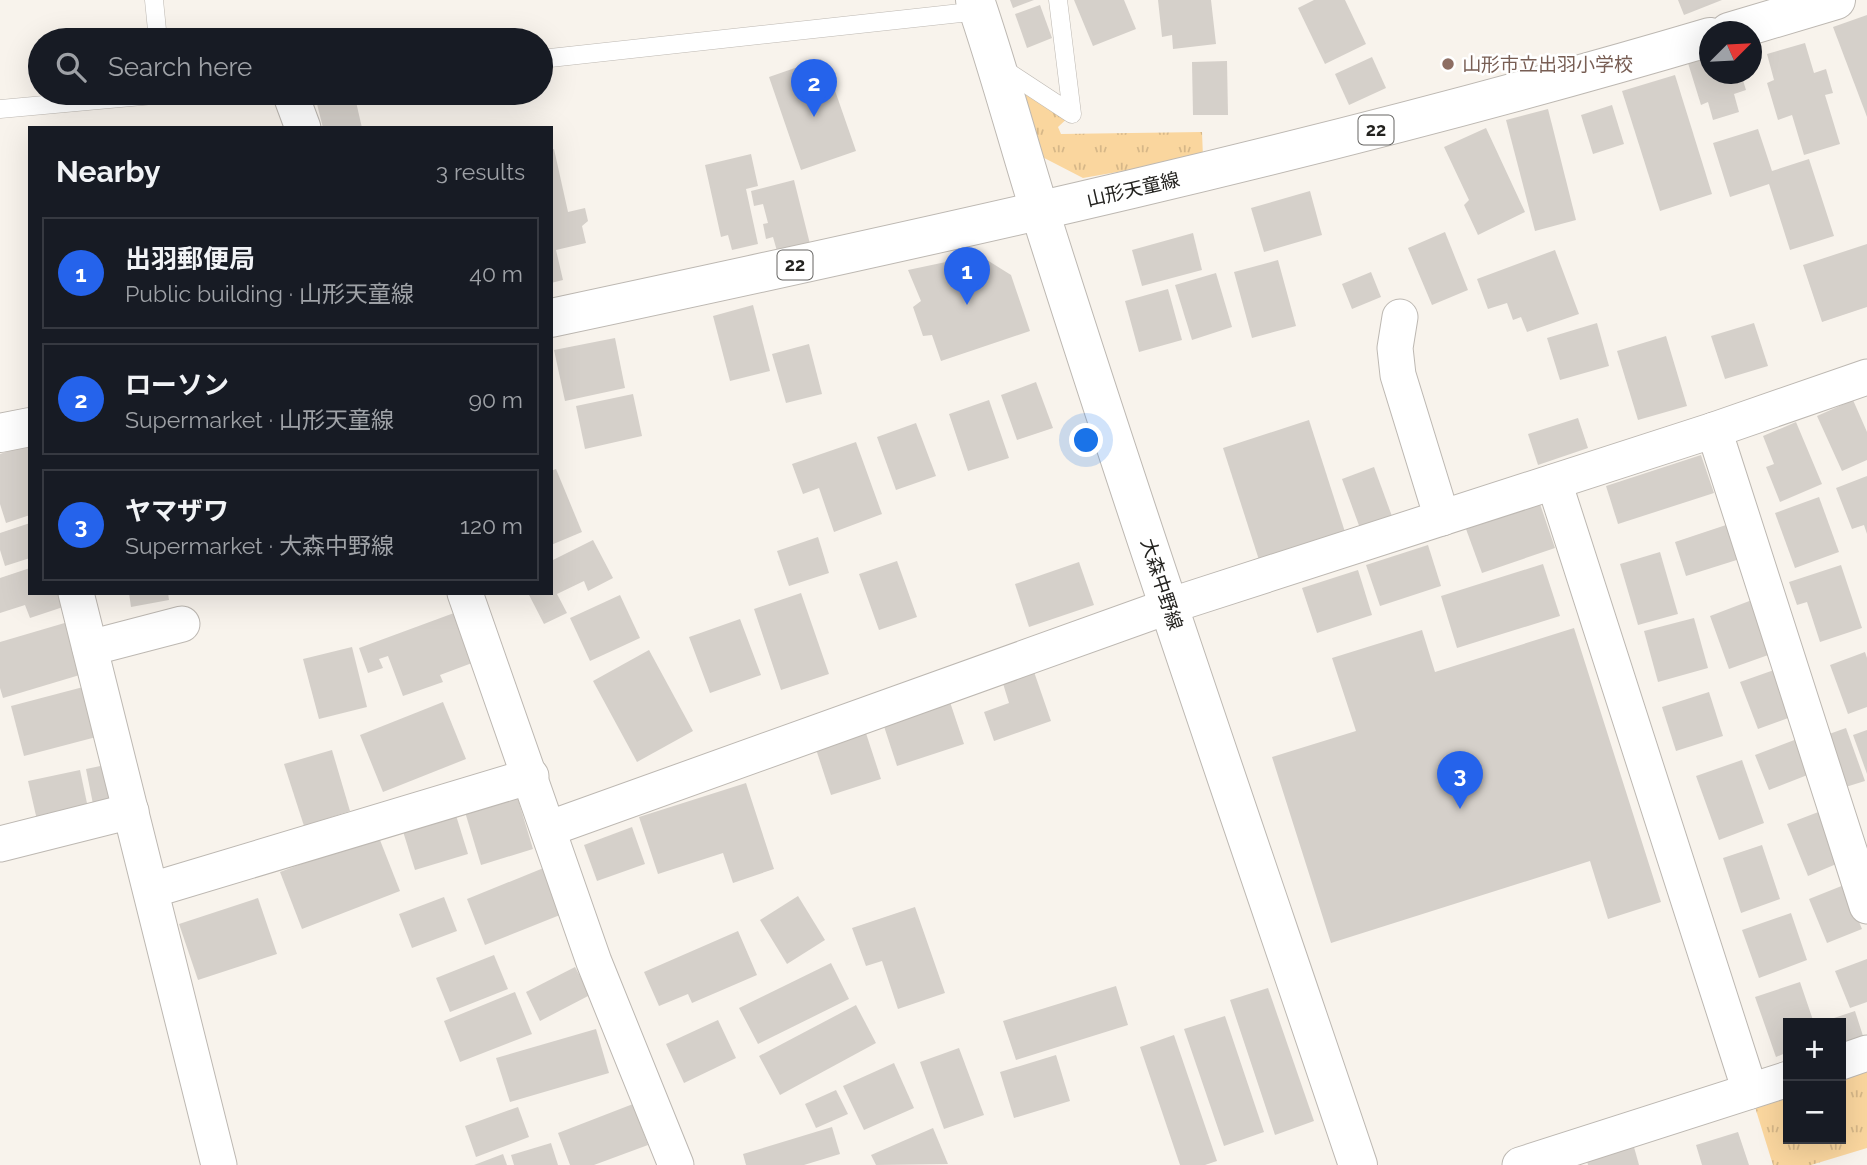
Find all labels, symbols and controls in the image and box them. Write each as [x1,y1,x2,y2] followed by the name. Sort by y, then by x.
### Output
[1699,21,1762,84] north arrow
[28,28,553,105] search box
[52,48,90,86] icon: search
[108,52,252,82] text: Search here
[1462,53,1633,75] place label: 山形市立出羽小学校
[1440,56,1456,72] marker: 山形市立出羽小学校
[791,59,837,117] pin: 2
[1358,116,1394,145] road number: 22
[56,154,160,189] text: Nearby
[436,158,525,185] text: 3 results
[1084,168,1182,210] street label: 山形天童線
[125,244,255,274] text: 出羽郵便局
[944,247,990,305] pin: 1
[778,250,812,279] road number: 22
[75,260,87,287] text: 1
[469,260,523,287] text: 40 m
[125,280,414,307] text: Public building · 山形天童線
[125,370,229,400] text: ローソン
[75,386,87,413] text: 2
[468,386,523,413] text: 90 m
[125,406,394,433] text: Supermarket · 山形天童線
[1069,423,1103,457] your location
[125,496,229,526] text: ヤマザワ
[75,512,87,539] text: 3
[460,512,523,539] text: 120 m
[125,532,394,559] text: Supermarket · 大森中野線
[1137,535,1187,633] street label: 大森中野線
[1437,751,1483,809] pin: 3
[1783,1018,1846,1144] map controls
[1783,1018,1846,1081] button: +
[1783,1081,1846,1144] button: −

